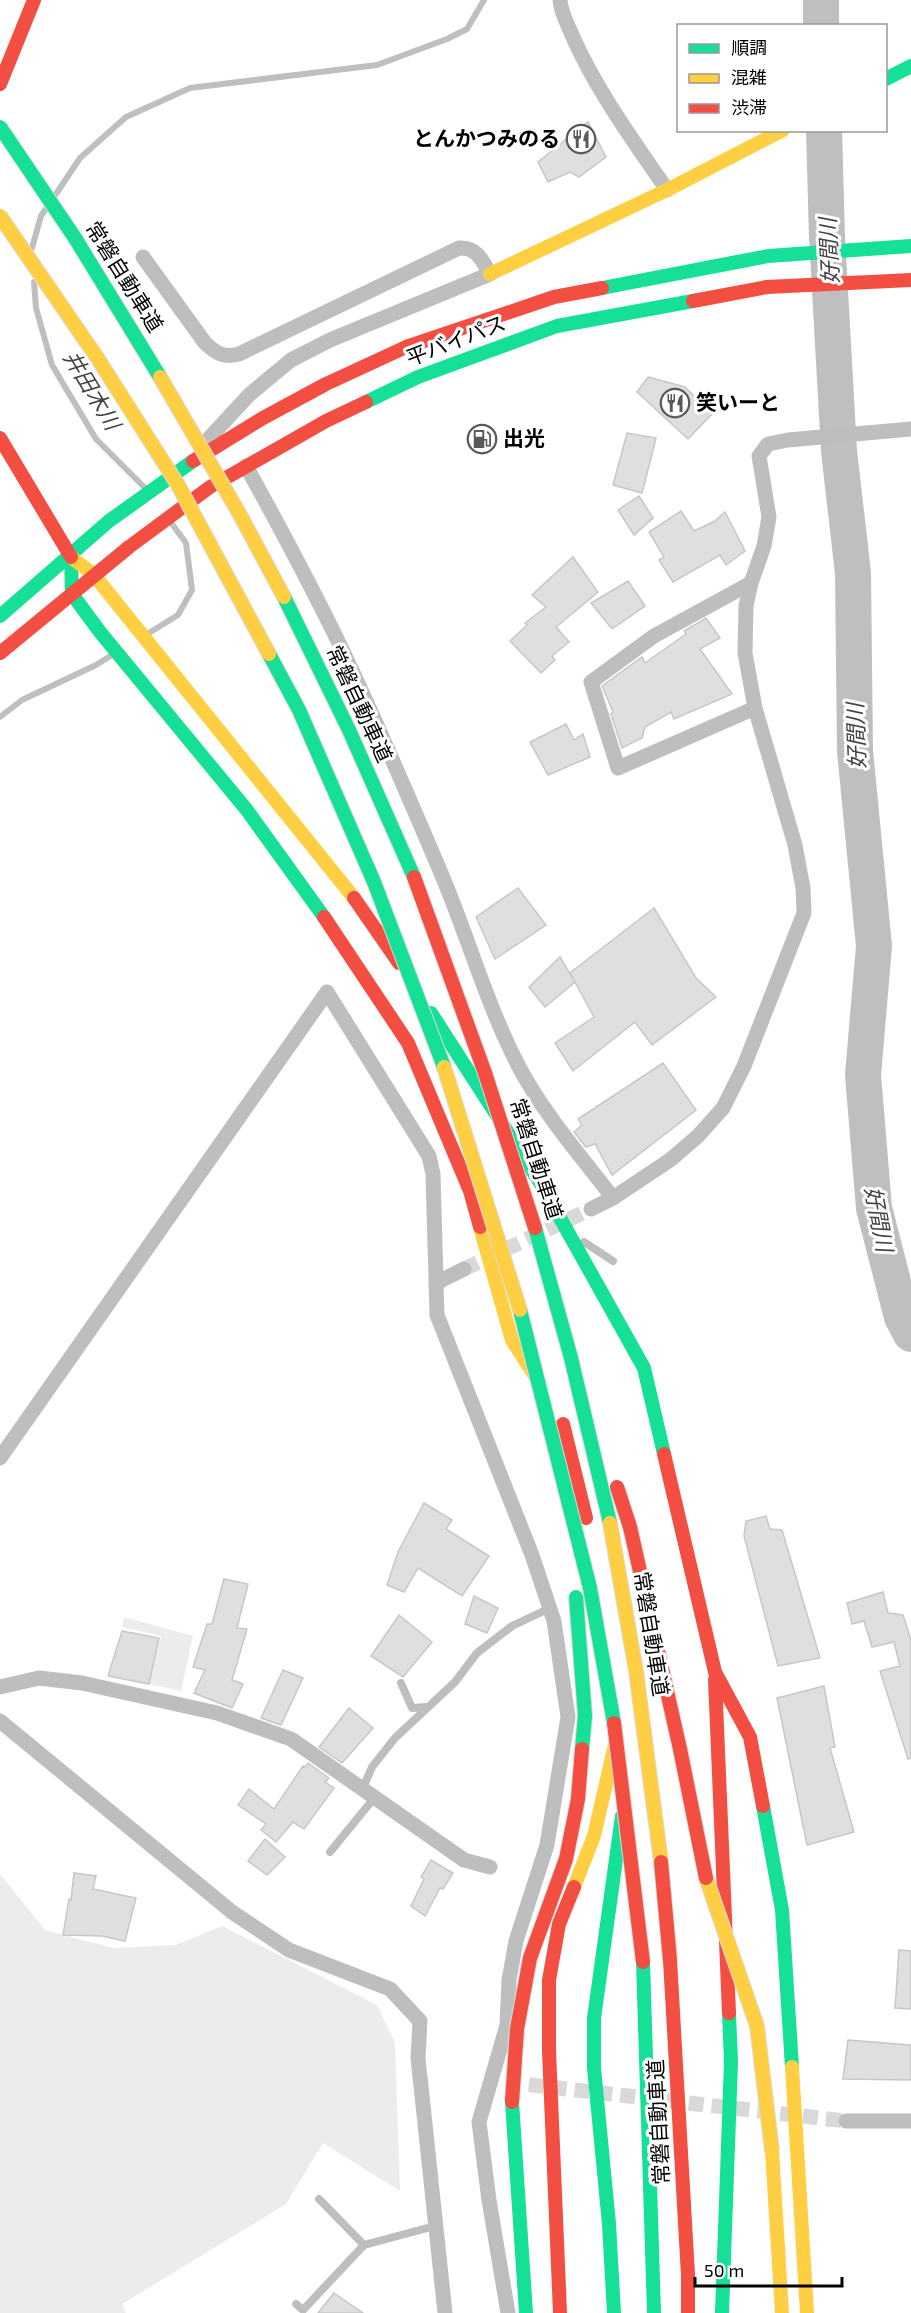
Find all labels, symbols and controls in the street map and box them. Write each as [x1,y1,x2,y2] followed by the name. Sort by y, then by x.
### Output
[677,24,887,132] legend
[731,36,767,58] text: 順調
[731,66,767,88] text: 混雑
[731,96,767,118] text: 渋滞
[565,123,597,155] restaurant icon: とんかつみのる
[413,125,560,150] place label: とんかつみのる
[813,215,843,285] water label: 好間川
[81,216,169,336] street label: 常磐自動車道
[402,309,509,370] street label: 平バイパス
[59,345,128,436] water label: 井田木川
[659,387,691,419] restaurant icon: 笑いーと
[696,389,780,414] place label: 笑いーと
[466,423,498,455] fuel station icon: 出光
[503,425,545,450] place label: 出光
[322,641,398,766] street label: 常磐自動車道
[841,701,869,769] water label: 好間川
[506,1095,569,1222] street label: 常磐自動車道
[861,1184,899,1256] water label: 好間川
[630,1570,675,1698] street label: 常磐自動車道
[642,2059,673,2186] street label: 常磐自動車道
[695,2250,842,2288] scale bar
[704,2259,744,2281] text: 50 m

